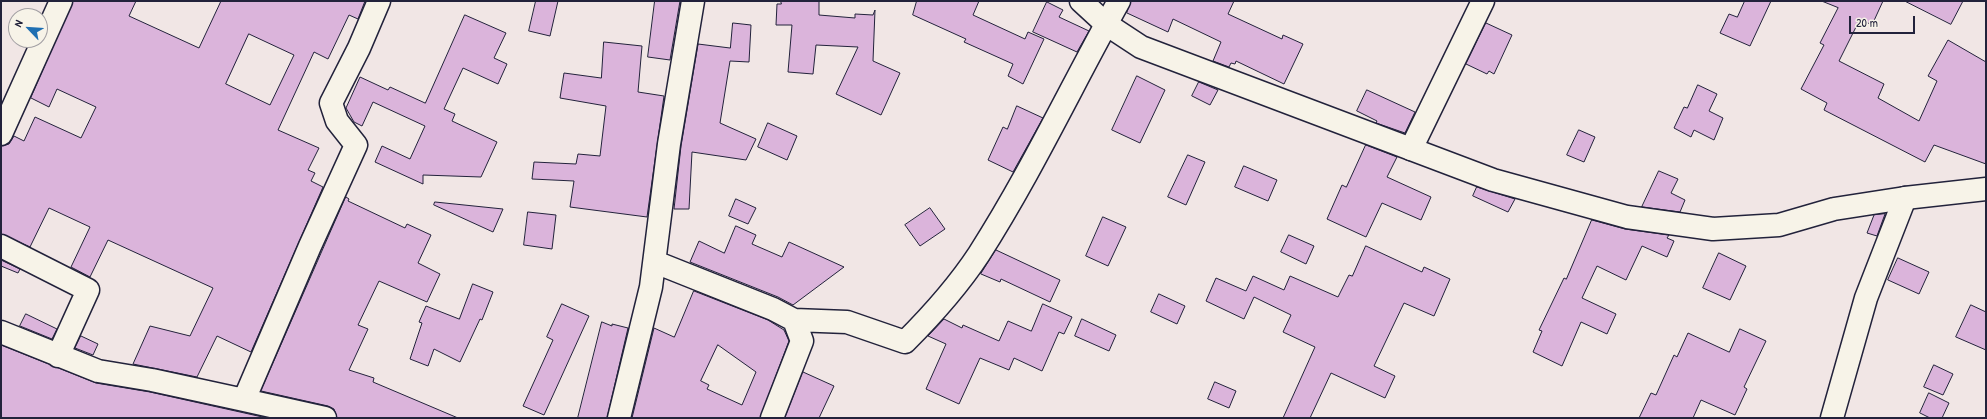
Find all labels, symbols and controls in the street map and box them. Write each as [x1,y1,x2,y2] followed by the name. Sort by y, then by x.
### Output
[8,8,48,48] north arrow
[1851,8,1917,34] scale bar
[1856,14,1878,31] text: 20 m
[10,18,26,29] text: N

